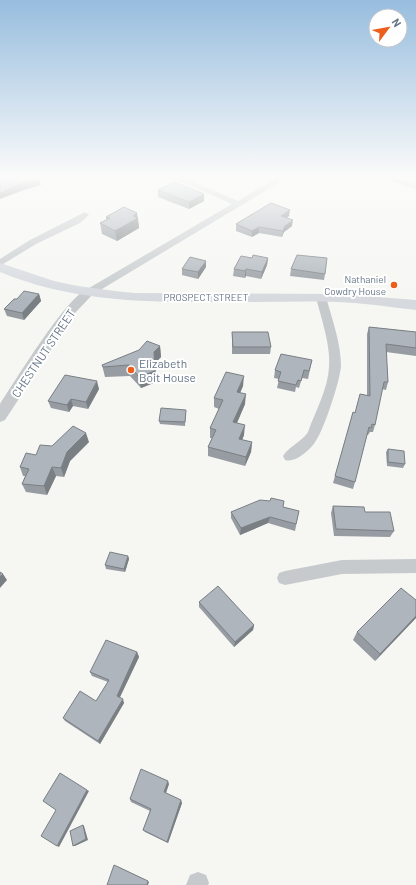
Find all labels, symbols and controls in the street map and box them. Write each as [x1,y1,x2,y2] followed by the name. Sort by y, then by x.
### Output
[368,8,408,48] north arrow
[389,16,404,29] text: N
[324,273,386,297] place label: Nathaniel Cowdry House
[389,280,399,290] marker: Nathaniel Cowdry House
[164,291,249,303] street label: PROSPECT STREET
[8,306,78,400] street label: CHESTNUT STREET
[139,356,196,384] place label: Elizabeth Boit House
[126,365,136,375] marker: Elizabeth Boit House

